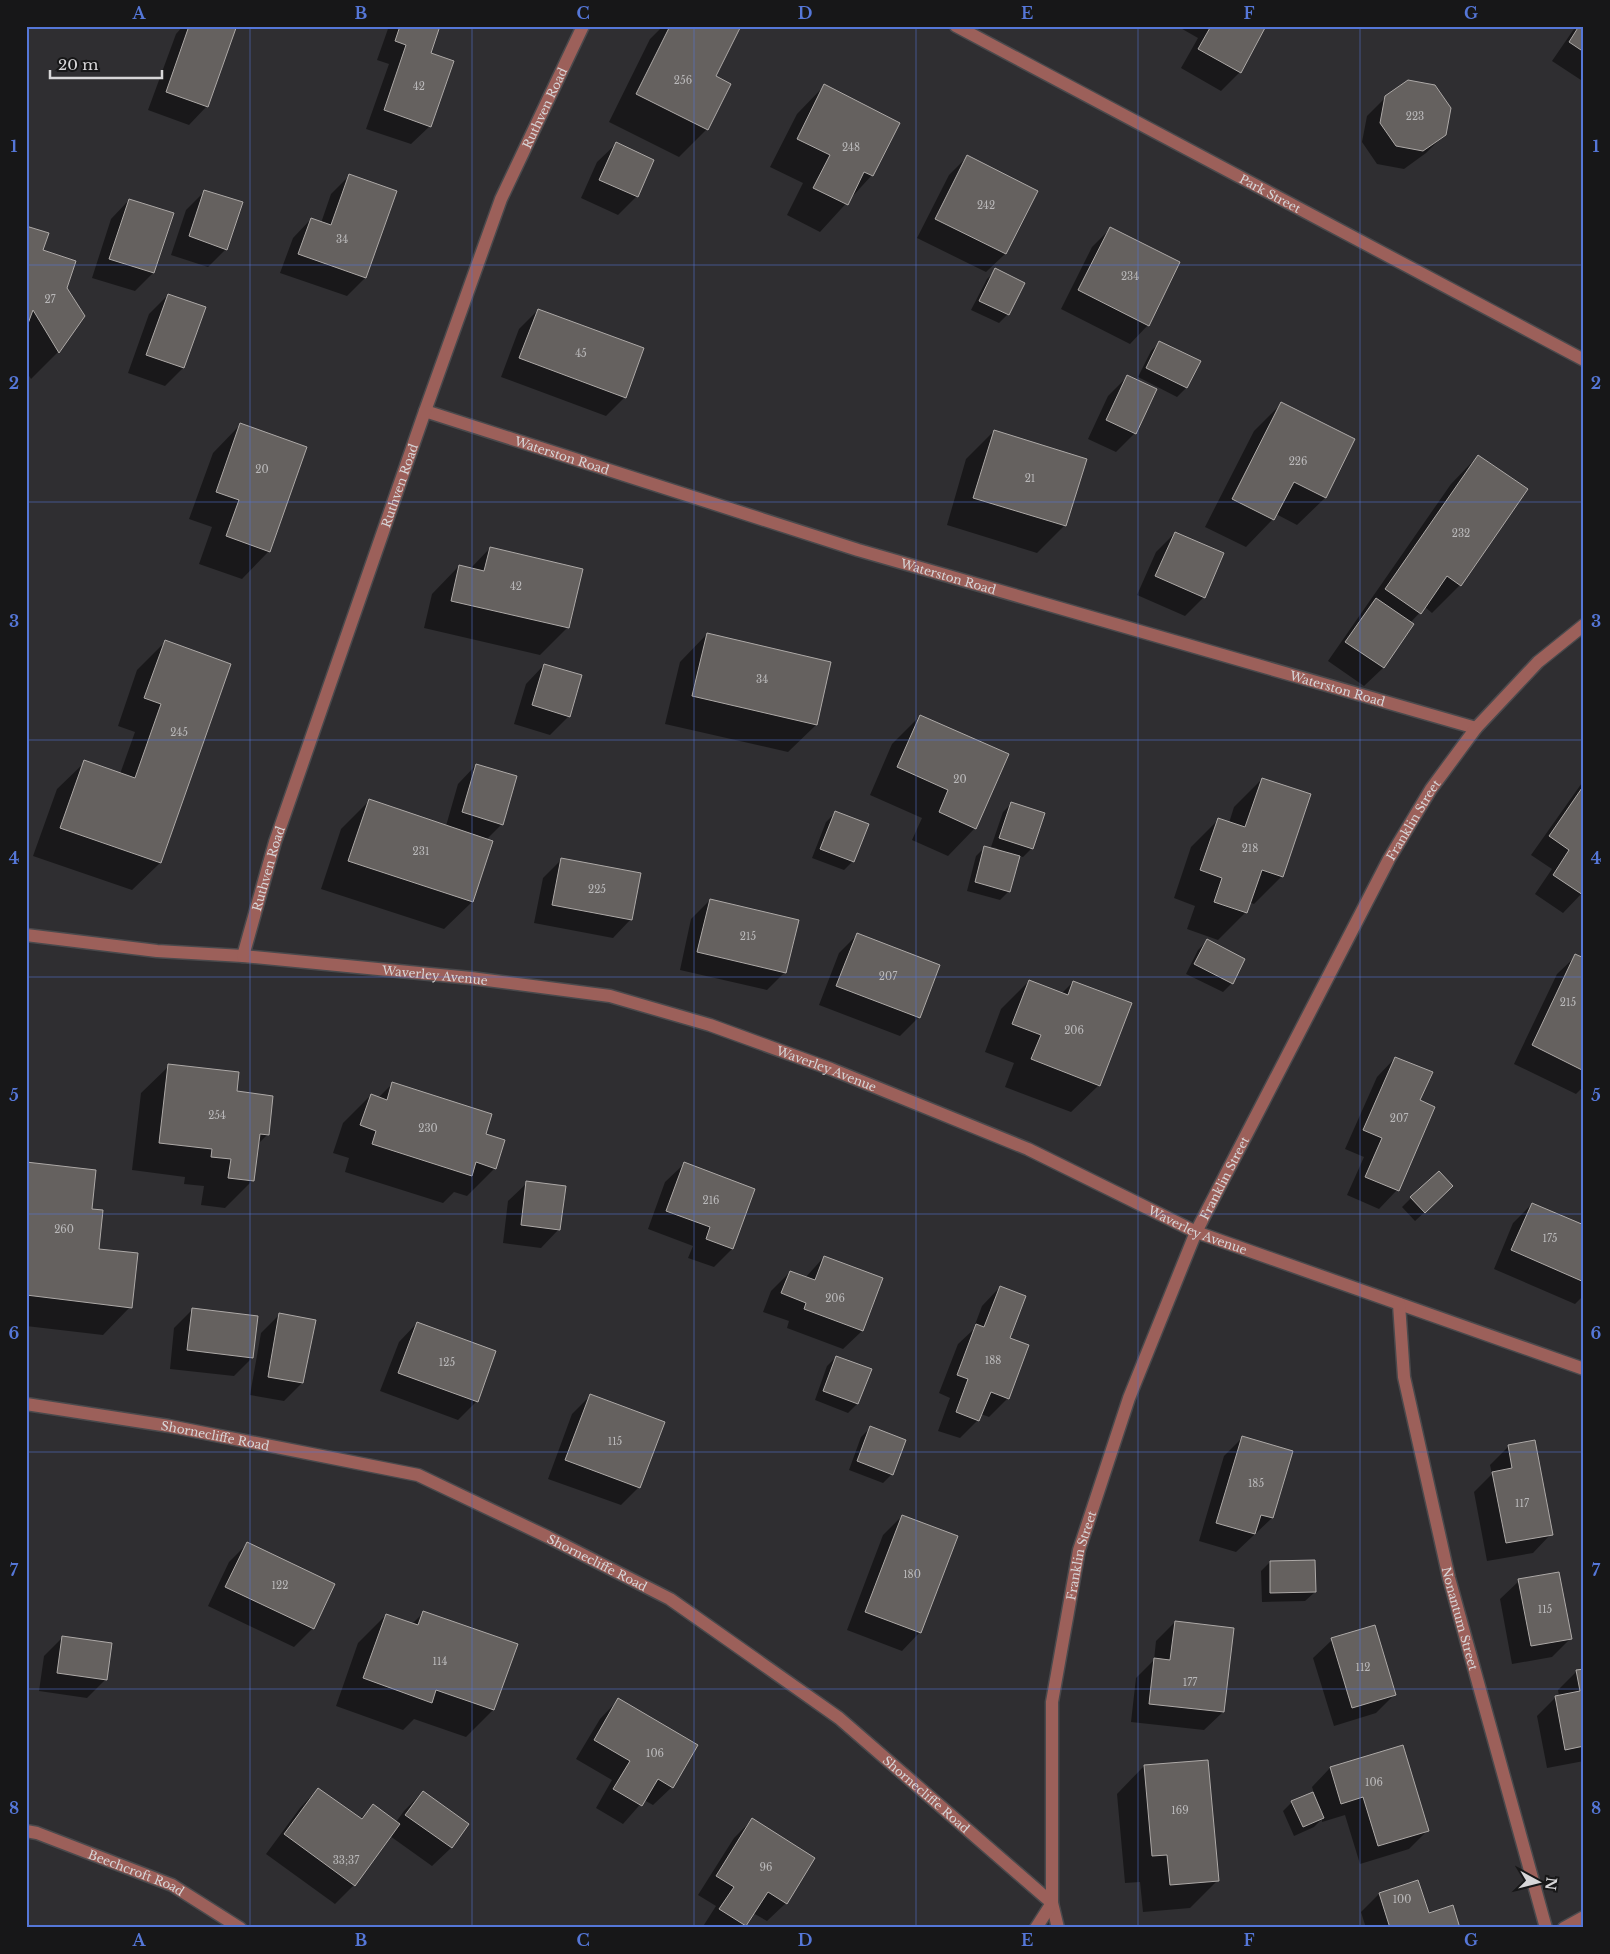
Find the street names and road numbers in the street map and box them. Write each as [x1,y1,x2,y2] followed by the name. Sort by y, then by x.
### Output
[519,65,570,151] street label: Ruthven Road
[1237,171,1304,216] street label: Park Street
[512,433,611,477] street label: Waterston Road
[378,441,421,529] street label: Ruthven Road
[898,555,998,597] street label: Waterston Road
[1287,667,1387,709] street label: Waterston Road
[1383,776,1443,863] street label: Franklin Street
[249,824,287,913] street label: Ruthven Road
[381,962,489,988] street label: Waverley Avenue
[774,1042,879,1094] street label: Waverley Avenue
[1196,1133,1252,1222] street label: Franklin Street
[1145,1202,1249,1257] street label: Waverley Avenue
[160,1417,271,1453] street label: Shornecliffe Road
[1063,1508,1099,1602] street label: Franklin Street
[545,1531,650,1594] street label: Shornecliffe Road
[1439,1565,1482,1672] street label: Nonantum Street
[880,1752,973,1836] street label: Shornecliffe Road
[86,1846,187,1899] street label: Beechcroft Road

